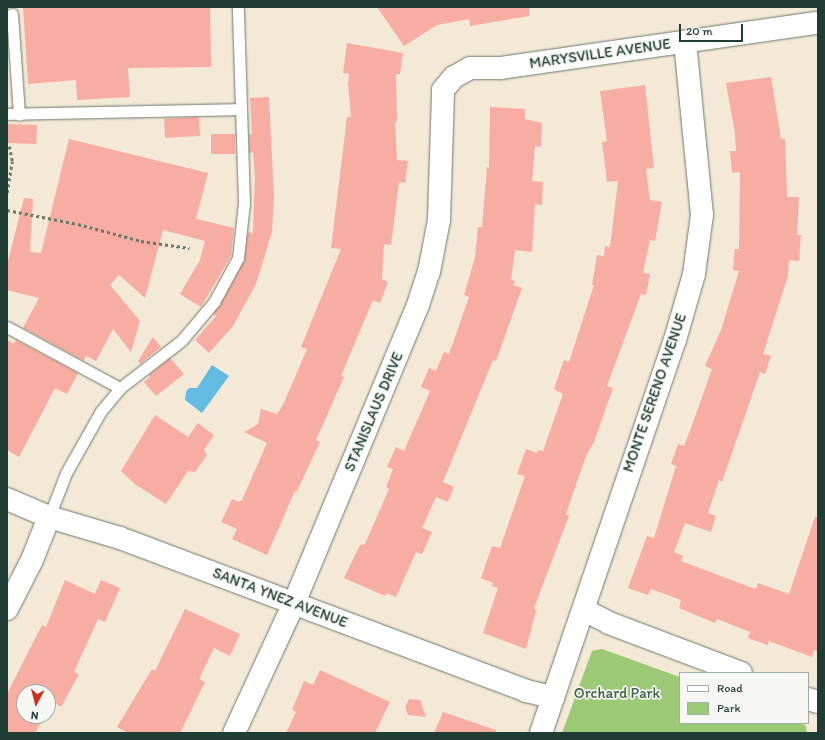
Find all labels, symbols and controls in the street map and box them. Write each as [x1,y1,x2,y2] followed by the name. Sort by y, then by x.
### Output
[681,16,745,42] scale bar
[686,24,713,38] text: 20 m
[529,35,671,73] street label: MARYSVILLE AVENUE
[619,311,691,475] street label: MONTE SERENO AVENUE
[340,349,408,475] street label: STANISLAUS DRIVE
[210,564,350,632] street label: SANTA YNEZ AVENUE
[679,672,809,724] legend
[717,681,743,695] text: Road
[16,684,56,724] north arrow
[574,685,660,703] park label: Orchard Park
[717,701,741,715] text: Park
[30,709,39,722] text: N

